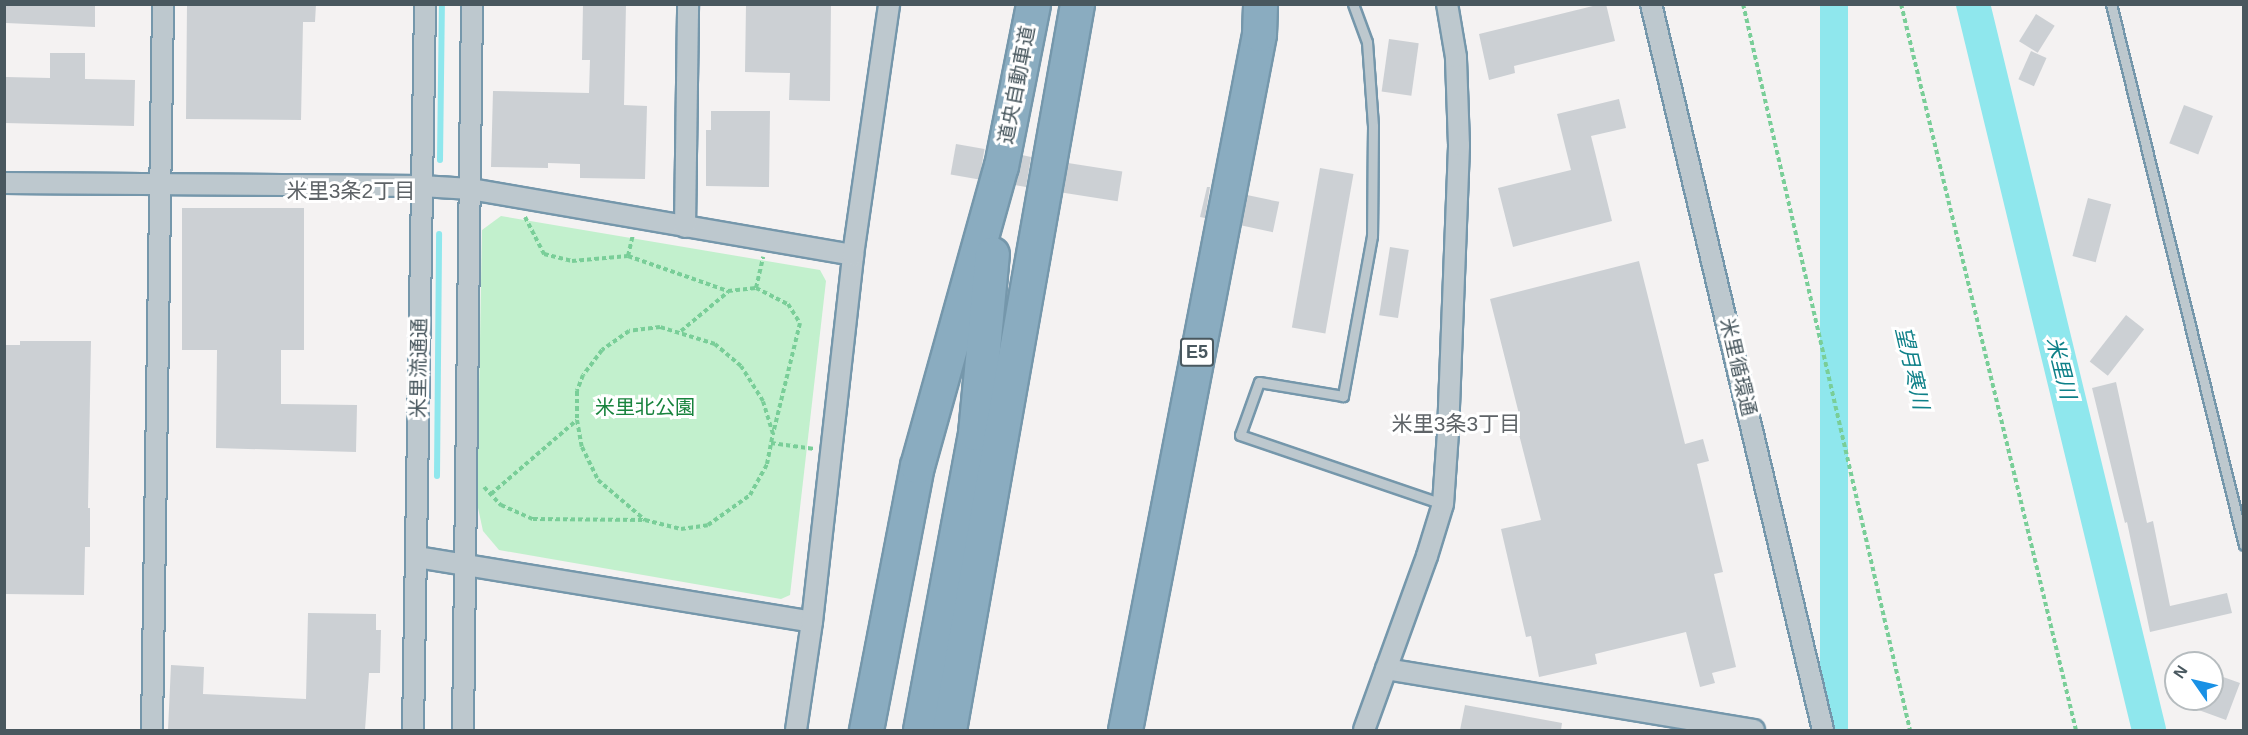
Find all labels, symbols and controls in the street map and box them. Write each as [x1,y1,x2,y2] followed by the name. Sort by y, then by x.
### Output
[994,24,1040,146] street label: 道央自動車道
[287,178,415,204] district label: 米里3条2丁目
[1715,316,1761,418] street label: 米里循環通
[406,318,432,418] street label: 米里流通通
[1890,324,1934,412] water label: 望月寒川
[2041,334,2081,402] water label: 米里川
[1179,337,1215,367] road number: E5
[595,395,695,419] park label: 米里北公園
[1392,411,1520,437] district label: 米里3条3丁目
[2164,651,2224,711] north arrow
[2170,662,2191,681] text: N

